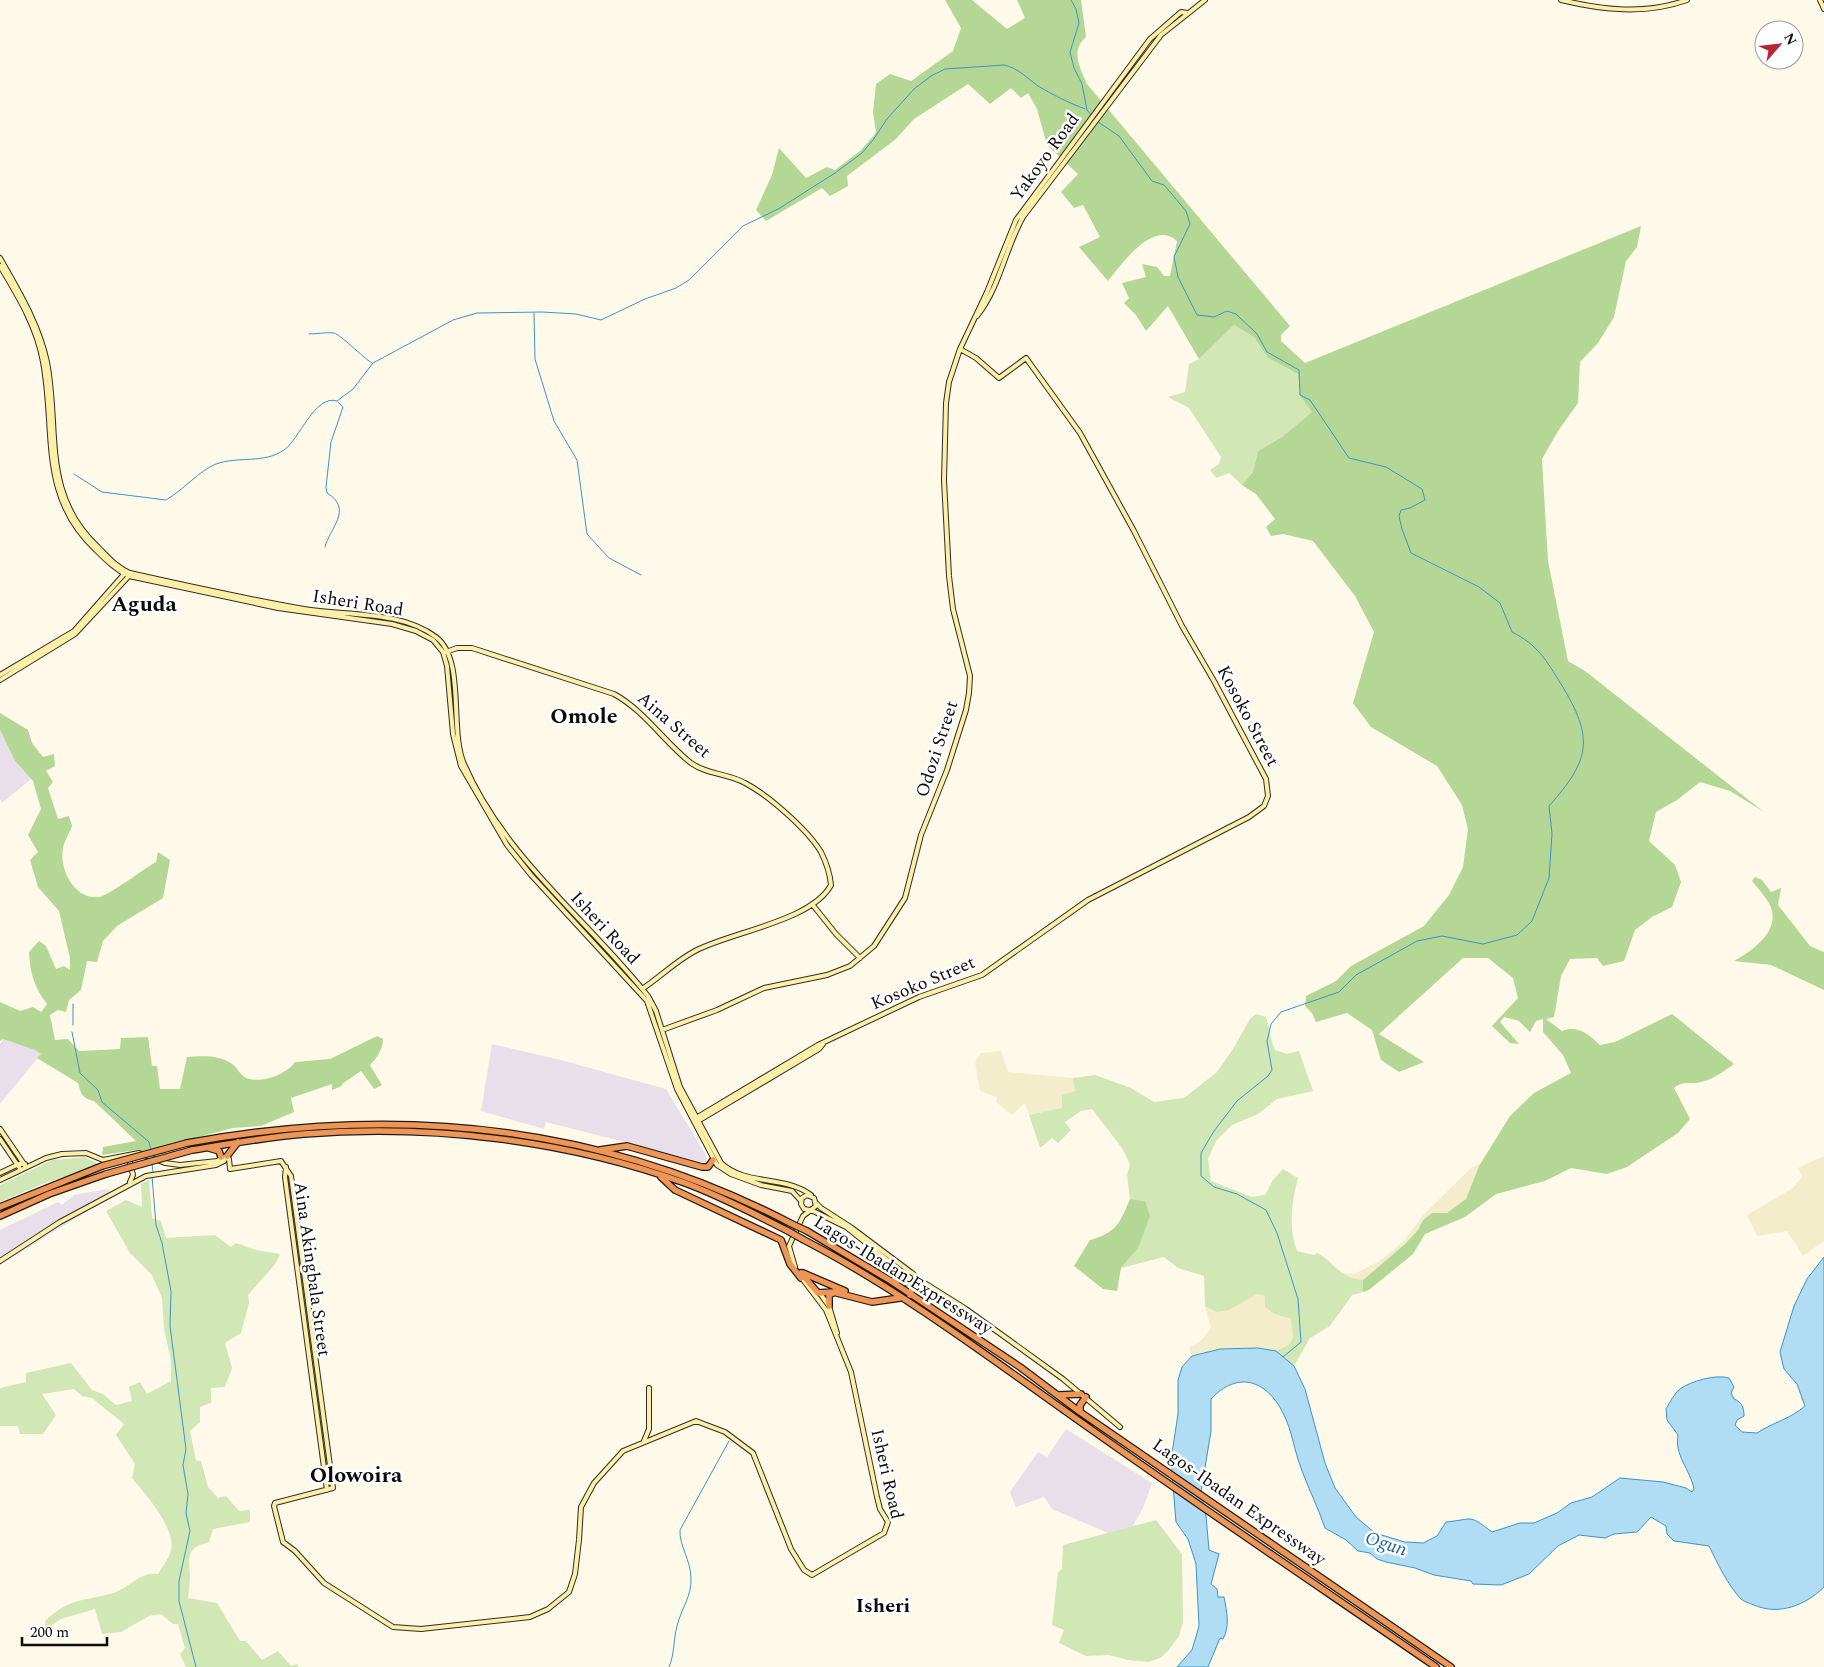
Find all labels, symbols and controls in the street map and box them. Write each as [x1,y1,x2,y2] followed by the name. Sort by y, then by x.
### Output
[1754,20,1804,70] north arrow
[1778,29,1802,49] text: N
[1004,107,1086,207] street label: Yakoyo Road
[311,582,405,624] street label: Isheri Road
[111,588,177,621] district label: Aguda
[1210,661,1286,771] street label: Kosoko Street
[631,685,717,765] street label: Aina Street
[909,697,965,801] street label: Odozi Street
[550,700,618,733] district label: Omole
[564,885,646,971] street label: Isheri Road
[867,949,979,1017] street label: Kosoko Street
[286,1180,338,1358] street label: Aina Akingbala Street
[808,1209,999,1342] street label: Lagos-Ibadan Expressway
[864,1426,910,1522] street label: Isheri Road
[1147,1432,1333,1573] street label: Lagos-Ibadan Expressway
[310,1459,403,1492] district label: Olowoira
[1361,1524,1411,1564] water label: Ogun
[856,1591,910,1621] district label: Isheri
[22,1614,108,1646] scale bar
[30,1621,69,1644] text: 200 m

